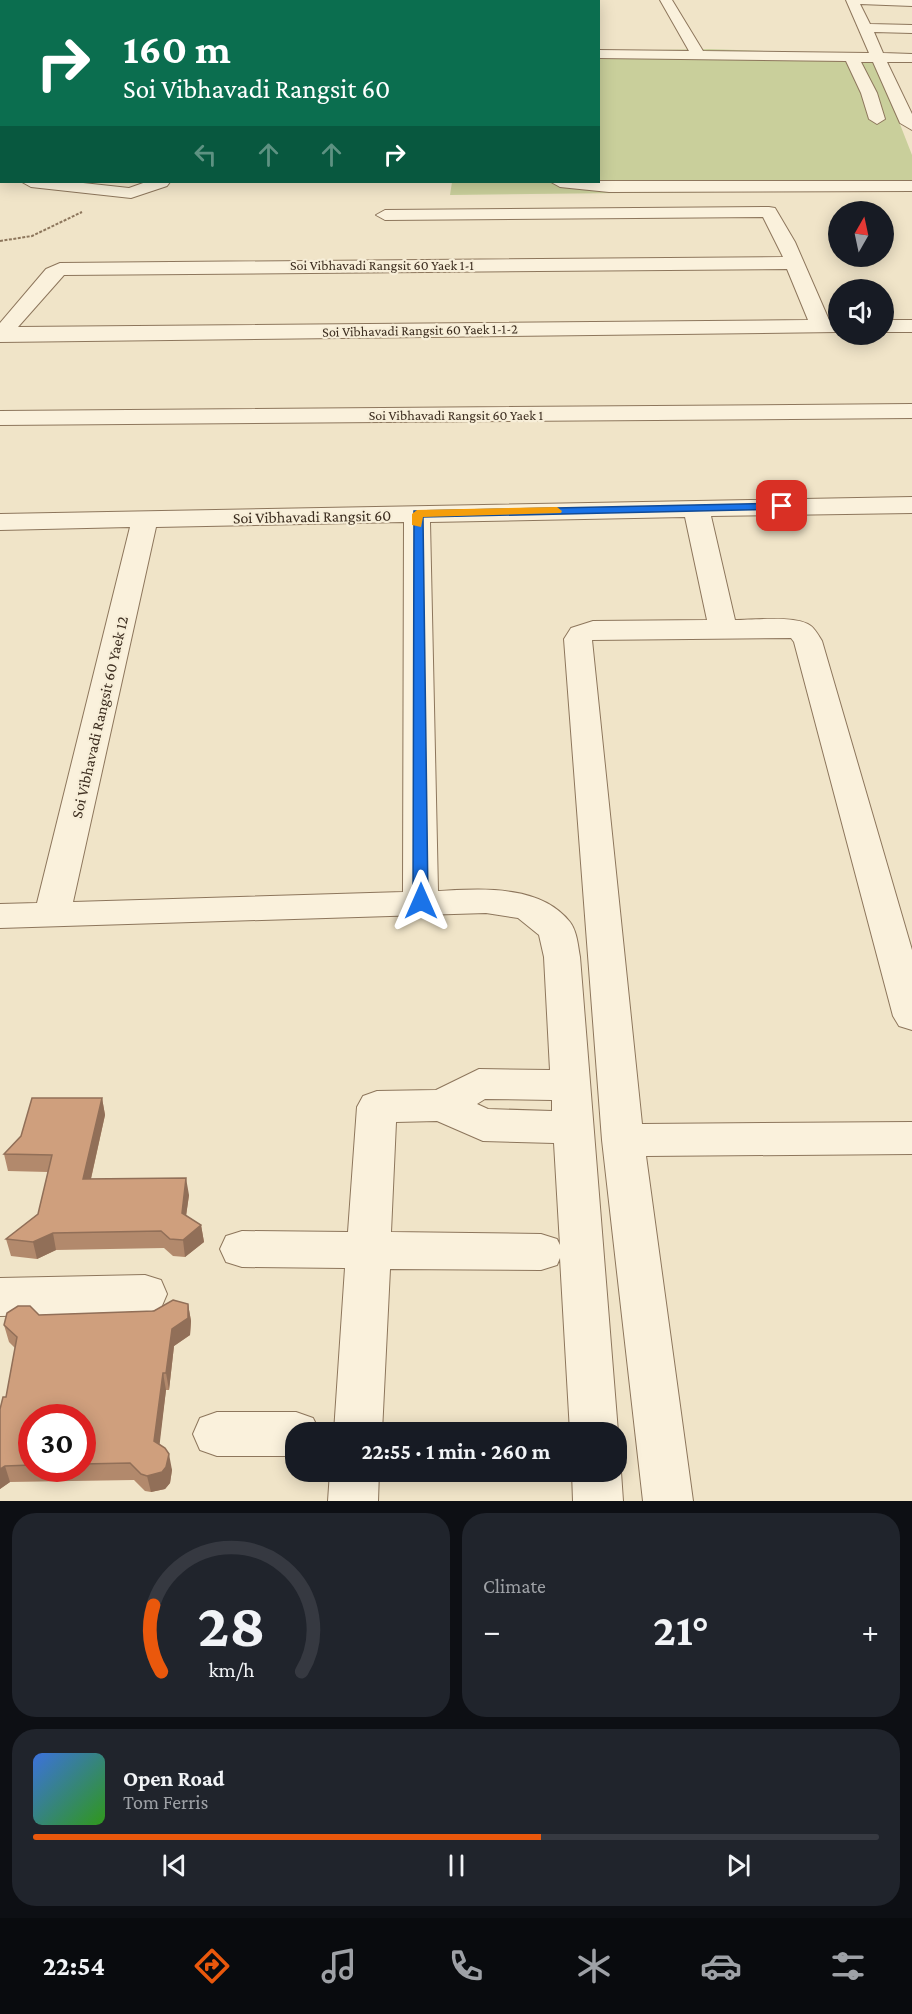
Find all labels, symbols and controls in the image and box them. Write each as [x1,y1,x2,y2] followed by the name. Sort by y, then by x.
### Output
[24,24,102,102] icon: right
[123,25,231,72] text: 160 m
[123,74,390,104] text: Soi Vibhavadi Rangsit 60
[189,138,222,171] icon: left
[252,138,285,171] icon: ahead
[315,138,348,171] icon: ahead
[378,138,411,171] icon: right
[828,201,894,267] north arrow
[828,201,894,345] map controls
[290,257,474,273] street label: Soi Vibhavadi Rangsit 60 Yaek 1-1
[828,279,894,345] button: sound
[322,320,518,340] street label: Soi Vibhavadi Rangsit 60 Yaek 1-1-2
[369,407,544,423] street label: Soi Vibhavadi Rangsit 60 Yaek 1
[756,480,807,531] pin
[765,489,798,522] icon: arrive
[233,507,391,527] street label: Soi Vibhavadi Rangsit 60
[68,614,132,820] street label: Soi Vibhavadi Rangsit 60 Yaek 12
[389,869,453,933] position arrow
[18,1404,96,1482] speed limit sign: 30
[362,1439,550,1464] text: 22:55 · 1 min · 260 m
[483,1575,546,1597] text: Climate
[197,1590,265,1659] text: 28
[653,1605,709,1655] text: 21°
[483,1612,500,1649] text: −
[862,1612,879,1649] text: +
[208,1658,255,1682] text: km/h
[123,1766,225,1791] text: Open Road
[123,1791,208,1813] text: Tom Ferris
[158,1849,191,1882] icon: previous
[440,1849,473,1882] icon: pause
[722,1849,755,1882] icon: next
[191,1945,233,1987] icon: directions
[318,1945,360,1987] icon: music
[445,1945,487,1987] icon: phone
[573,1945,615,1987] icon: climate
[700,1945,742,1987] icon: car
[827,1945,869,1987] icon: filters
[43,1951,105,1981] text: 22:54

